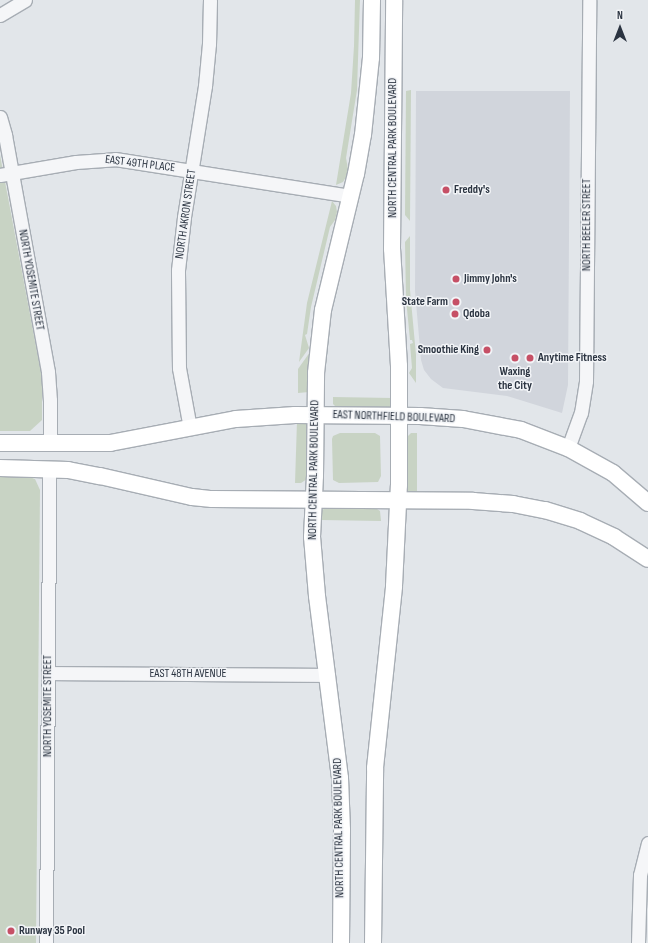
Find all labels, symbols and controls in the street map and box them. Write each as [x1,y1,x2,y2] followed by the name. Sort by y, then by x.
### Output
[600,8,640,48] north arrow
[617,9,623,22] text: N
[386,78,400,218] street label: NORTH CENTRAL PARK BOULEVARD
[104,153,176,175] street label: EAST 49TH PLACE
[173,168,199,260] street label: NORTH AKRON STREET
[580,179,594,271] street label: NORTH BEELER STREET
[454,183,490,197] place label: Freddy's
[441,185,451,195] marker: Freddy's
[15,228,47,332] street label: NORTH YOSEMITE STREET
[464,272,517,286] place label: Jimmy John's
[451,274,461,284] marker: Jimmy John's
[402,295,448,309] place label: State Farm
[451,297,461,307] marker: State Farm
[463,307,490,321] place label: Qdoba
[450,309,460,319] marker: Qdoba
[418,343,479,357] place label: Smoothie King
[482,345,492,355] marker: Smoothie King
[538,351,607,365] place label: Anytime Fitness
[510,353,520,363] marker: Waxing the City
[525,353,535,363] marker: Anytime Fitness
[498,365,532,393] place label: Waxing the City
[306,400,322,540] street label: NORTH CENTRAL PARK BOULEVARD
[332,408,456,426] street label: EAST NORTHFIELD BOULEVARD
[41,655,55,757] street label: NORTH YOSEMITE STREET
[149,667,227,681] street label: EAST 48TH AVENUE
[331,758,347,898] street label: NORTH CENTRAL PARK BOULEVARD
[19,924,85,938] place label: Runway 35 Pool
[6,926,16,936] marker: Runway 35 Pool

